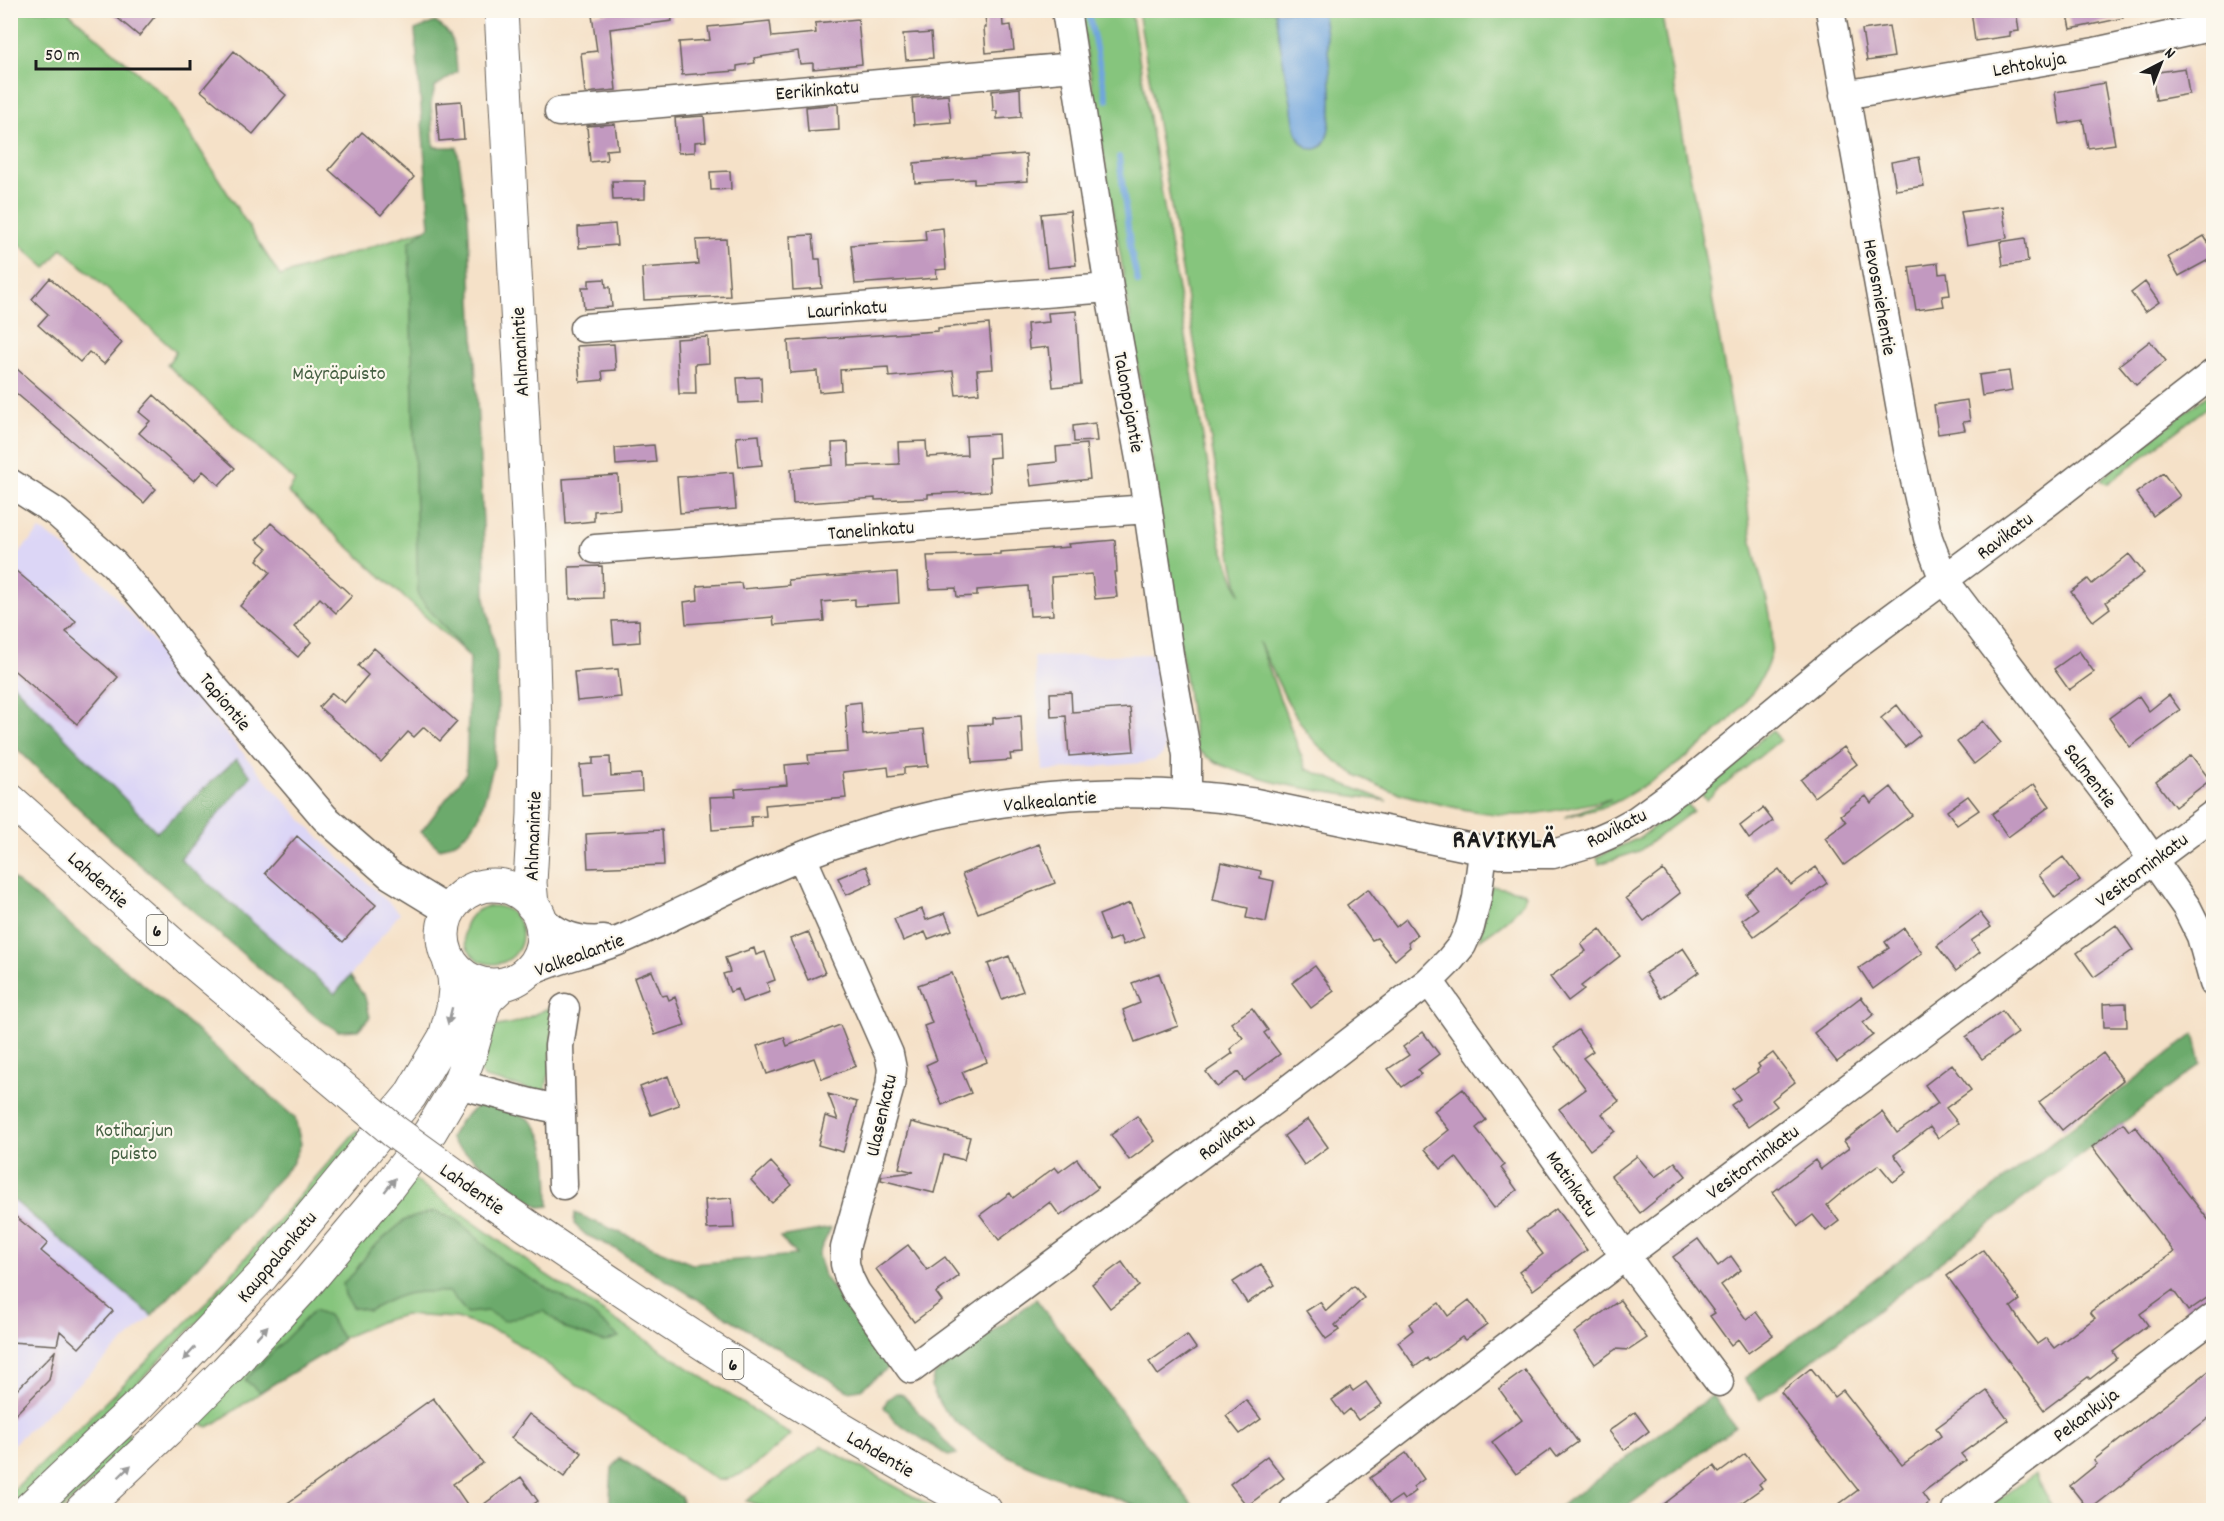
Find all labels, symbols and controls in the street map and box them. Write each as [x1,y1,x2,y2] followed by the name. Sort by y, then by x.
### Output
[36,33,190,71] scale bar
[2131,33,2191,93] north arrow
[2159,43,2180,65] text: N
[45,44,80,69] text: 50 m
[1991,46,2069,86] street label: Lehtokuja
[774,74,860,110] street label: Eerikinkatu
[1854,237,1902,358] street label: Hevosmiehentie
[806,294,888,328] street label: Laurinkatu
[506,306,538,397] street label: Ahlmanintie
[1104,350,1150,455] street label: Talonpojantie
[292,361,386,389] park label: Mäyräpuisto
[1972,507,2040,568] street label: Ravikatu
[827,515,915,549] street label: Tanelinkatu
[191,668,256,738] street label: Tapiontie
[2055,739,2122,815] street label: Salmentie
[1003,785,1098,821] street label: Valkealantie
[519,790,551,882] street label: Ahlmanintie
[1582,803,1653,857] street label: Ravikatu
[1452,823,1558,860] district label: RAVIKYLÄ
[2090,827,2195,916] street label: Vesitorninkatu
[60,846,134,917] street label: Lahdentie
[146,915,168,945] road number: 6
[531,928,629,986] street label: Valkealantie
[445,1007,455,1025] one-way arrow
[860,1072,906,1160] street label: Ulasenkatu
[1193,1108,1262,1169] street label: Ravikatu
[95,1118,173,1169] park label: Kotiharjun puisto
[1701,1119,1806,1208] street label: Vesitorninkatu
[1538,1146,1604,1223] street label: Matinkatu
[433,1158,510,1223] street label: Lahdentie
[383,1177,396,1193] one-way arrow
[232,1206,325,1310] street label: Kauppalankatu
[255,1325,269,1340] one-way arrow
[183,1346,196,1361] one-way arrow
[722,1349,744,1379] road number: 6
[2048,1382,2126,1450] street label: Pekankuja
[840,1425,919,1486] street label: Lahdentie
[117,1464,132,1478] one-way arrow

